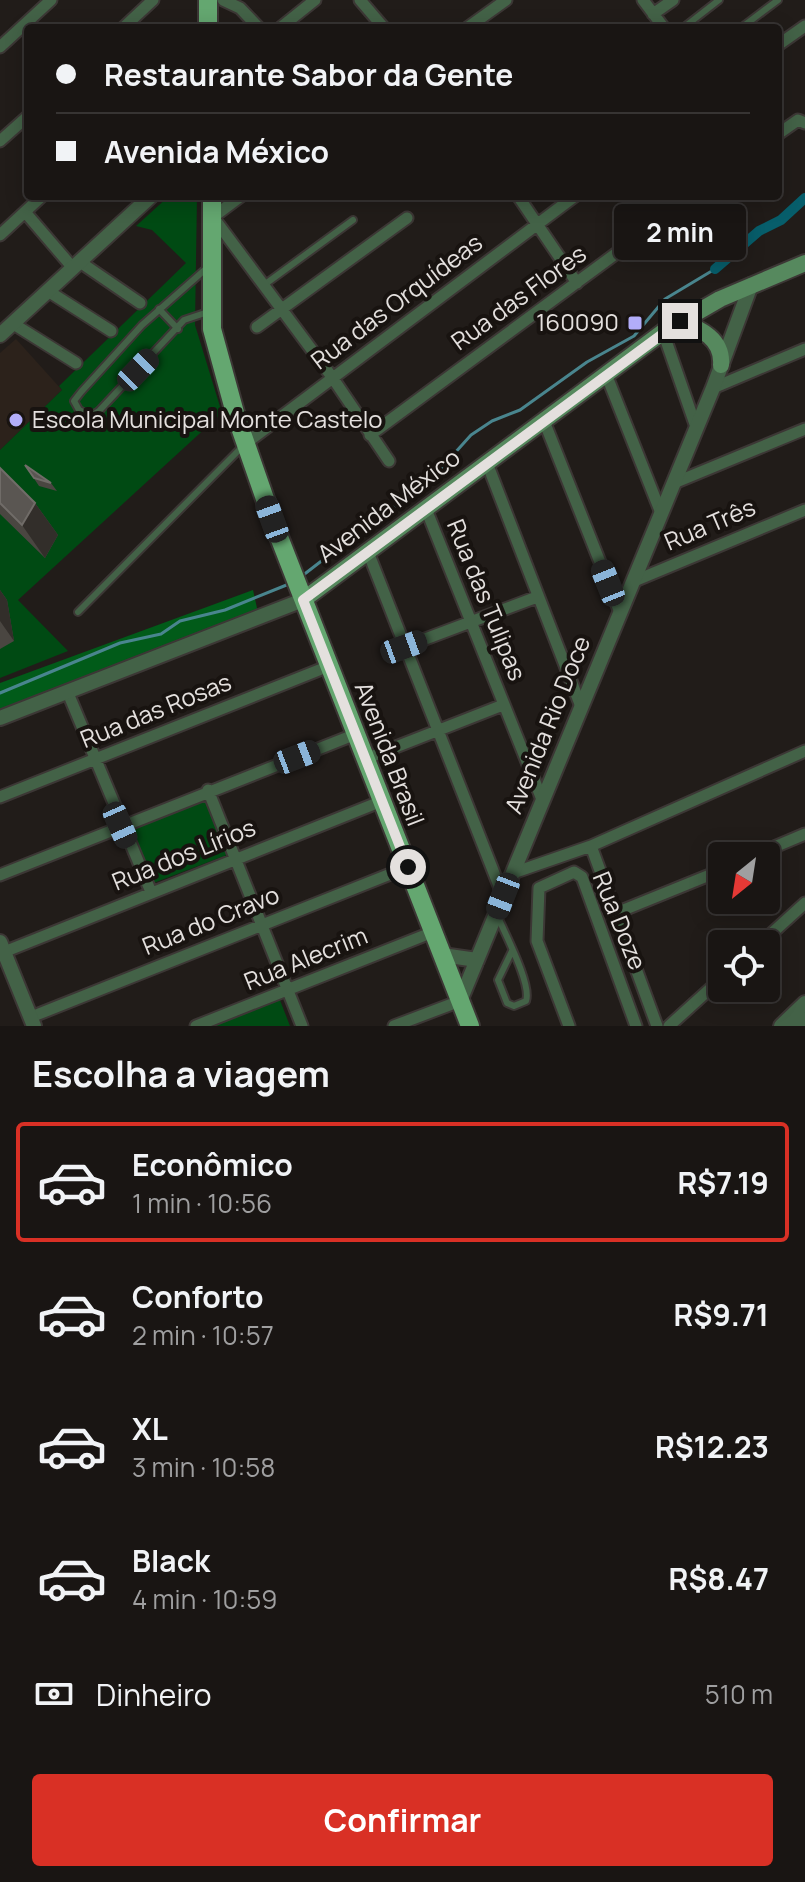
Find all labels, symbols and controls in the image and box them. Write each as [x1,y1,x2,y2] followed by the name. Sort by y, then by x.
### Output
[104,54,513,95] text: Restaurante Sabor da Gente
[104,131,329,172] text: Avenida México
[614,205,746,261] callout: 2 min
[646,214,714,250] text: 2 min
[304,225,488,376] street label: Rua das Orquídeas
[444,237,592,357] street label: Rua das Flores
[662,303,698,339] route end
[536,305,619,338] place label: 160090
[626,314,644,332] marker: 160090
[113,344,163,396] car
[32,402,383,435] place label: Escola Municipal Monte Castelo
[7,411,25,429] marker: Escola Municipal Monte Castelo
[310,440,466,569] street label: Avenida México
[659,490,760,558] street label: Rua Três
[253,492,291,546] car
[440,514,535,685] street label: Rua das Tulipas
[588,556,628,610] car
[377,628,431,666] car
[496,631,597,818] street label: Avenida Rio Doce
[75,664,236,755] street label: Rua das Rosas
[348,677,433,830] street label: Avenida Brasil
[270,737,324,777] car
[99,798,141,852] car
[107,810,260,897] street label: Rua dos Lírios
[708,842,780,914] north arrow
[708,842,780,1002] map controls
[390,849,426,885] route start
[586,866,655,974] street label: Rua Doze
[483,869,523,923] car
[137,877,284,962] street label: Rua do Cravo
[239,918,372,997] street label: Rua Alecrim
[708,930,780,1002] button: locate
[32,1049,330,1098] text: Escolha a viagem
[132,1144,293,1185] text: Econômico
[36,1146,108,1218] icon: car
[678,1162,769,1203] text: R$7.19
[132,1185,272,1221] text: 1 min · 10:56
[132,1276,263,1317] text: Conforto
[36,1278,108,1350] icon: car
[674,1294,769,1335] text: R$9.71
[132,1317,274,1353] text: 2 min · 10:57
[132,1408,168,1449] text: XL
[36,1410,108,1482] icon: car
[655,1426,769,1467] text: R$12.23
[132,1449,275,1485] text: 3 min · 10:58
[132,1540,210,1581] text: Black
[36,1542,108,1614] icon: car
[669,1558,769,1599] text: R$8.47
[132,1581,277,1617] text: 4 min · 10:59
[32,1672,76,1716] icon: cash
[96,1674,212,1715] text: Dinheiro
[705,1676,773,1712] text: 510 m
[32,1774,773,1866] button: Confirmar

